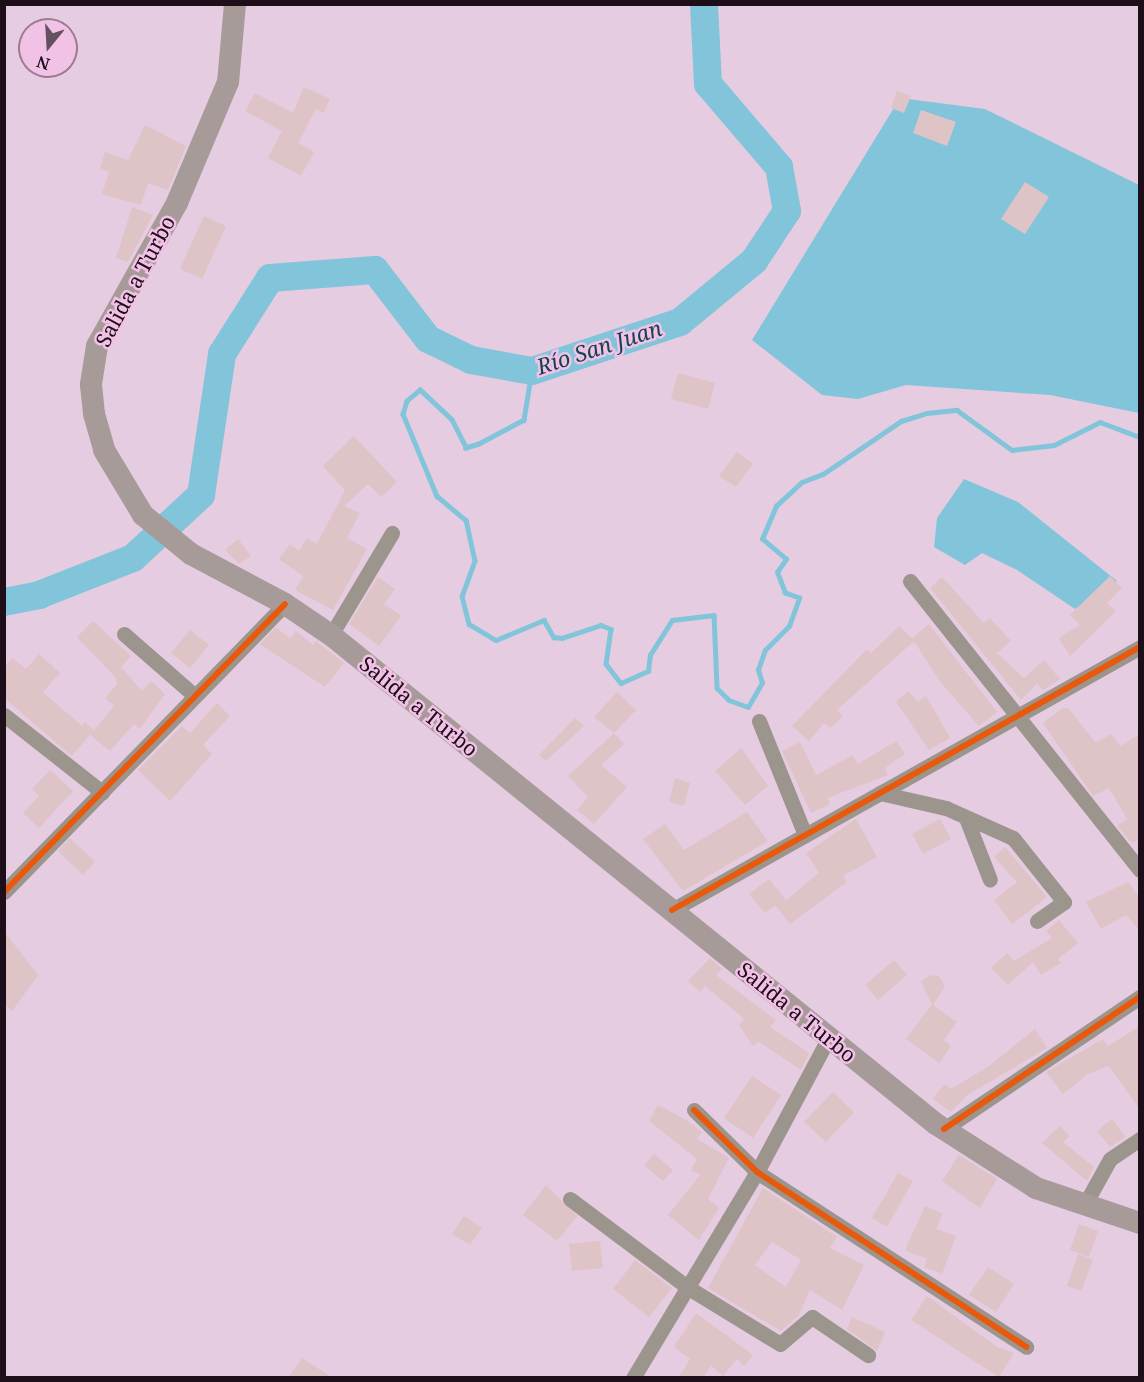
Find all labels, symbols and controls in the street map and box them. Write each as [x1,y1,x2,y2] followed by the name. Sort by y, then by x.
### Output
[18,18,78,78] north arrow
[34,51,52,76] text: N
[90,211,180,351] street label: Salida a Turbo
[533,314,665,380] water label: Río San Juan
[355,651,483,761] street label: Salida a Turbo
[733,957,861,1067] street label: Salida a Turbo

